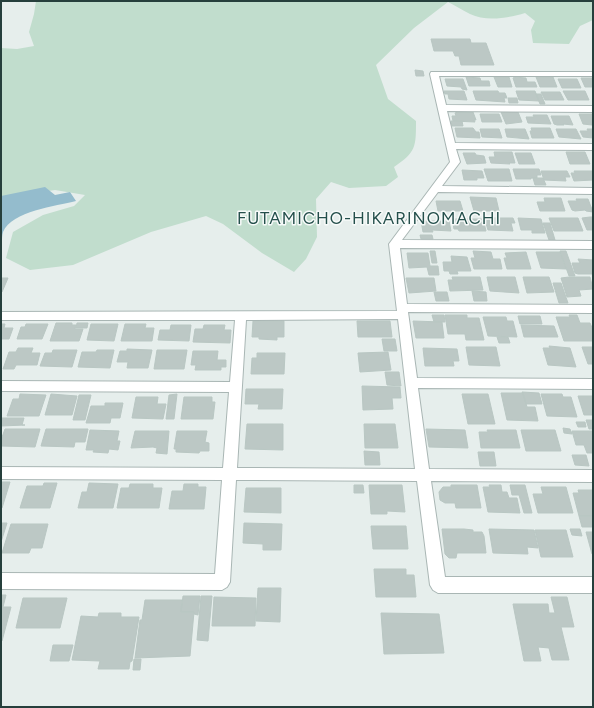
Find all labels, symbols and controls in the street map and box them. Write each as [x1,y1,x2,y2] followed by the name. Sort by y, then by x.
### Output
[237,208,501,228] district label: FUTAMICHO-HIKARINOMACHI

